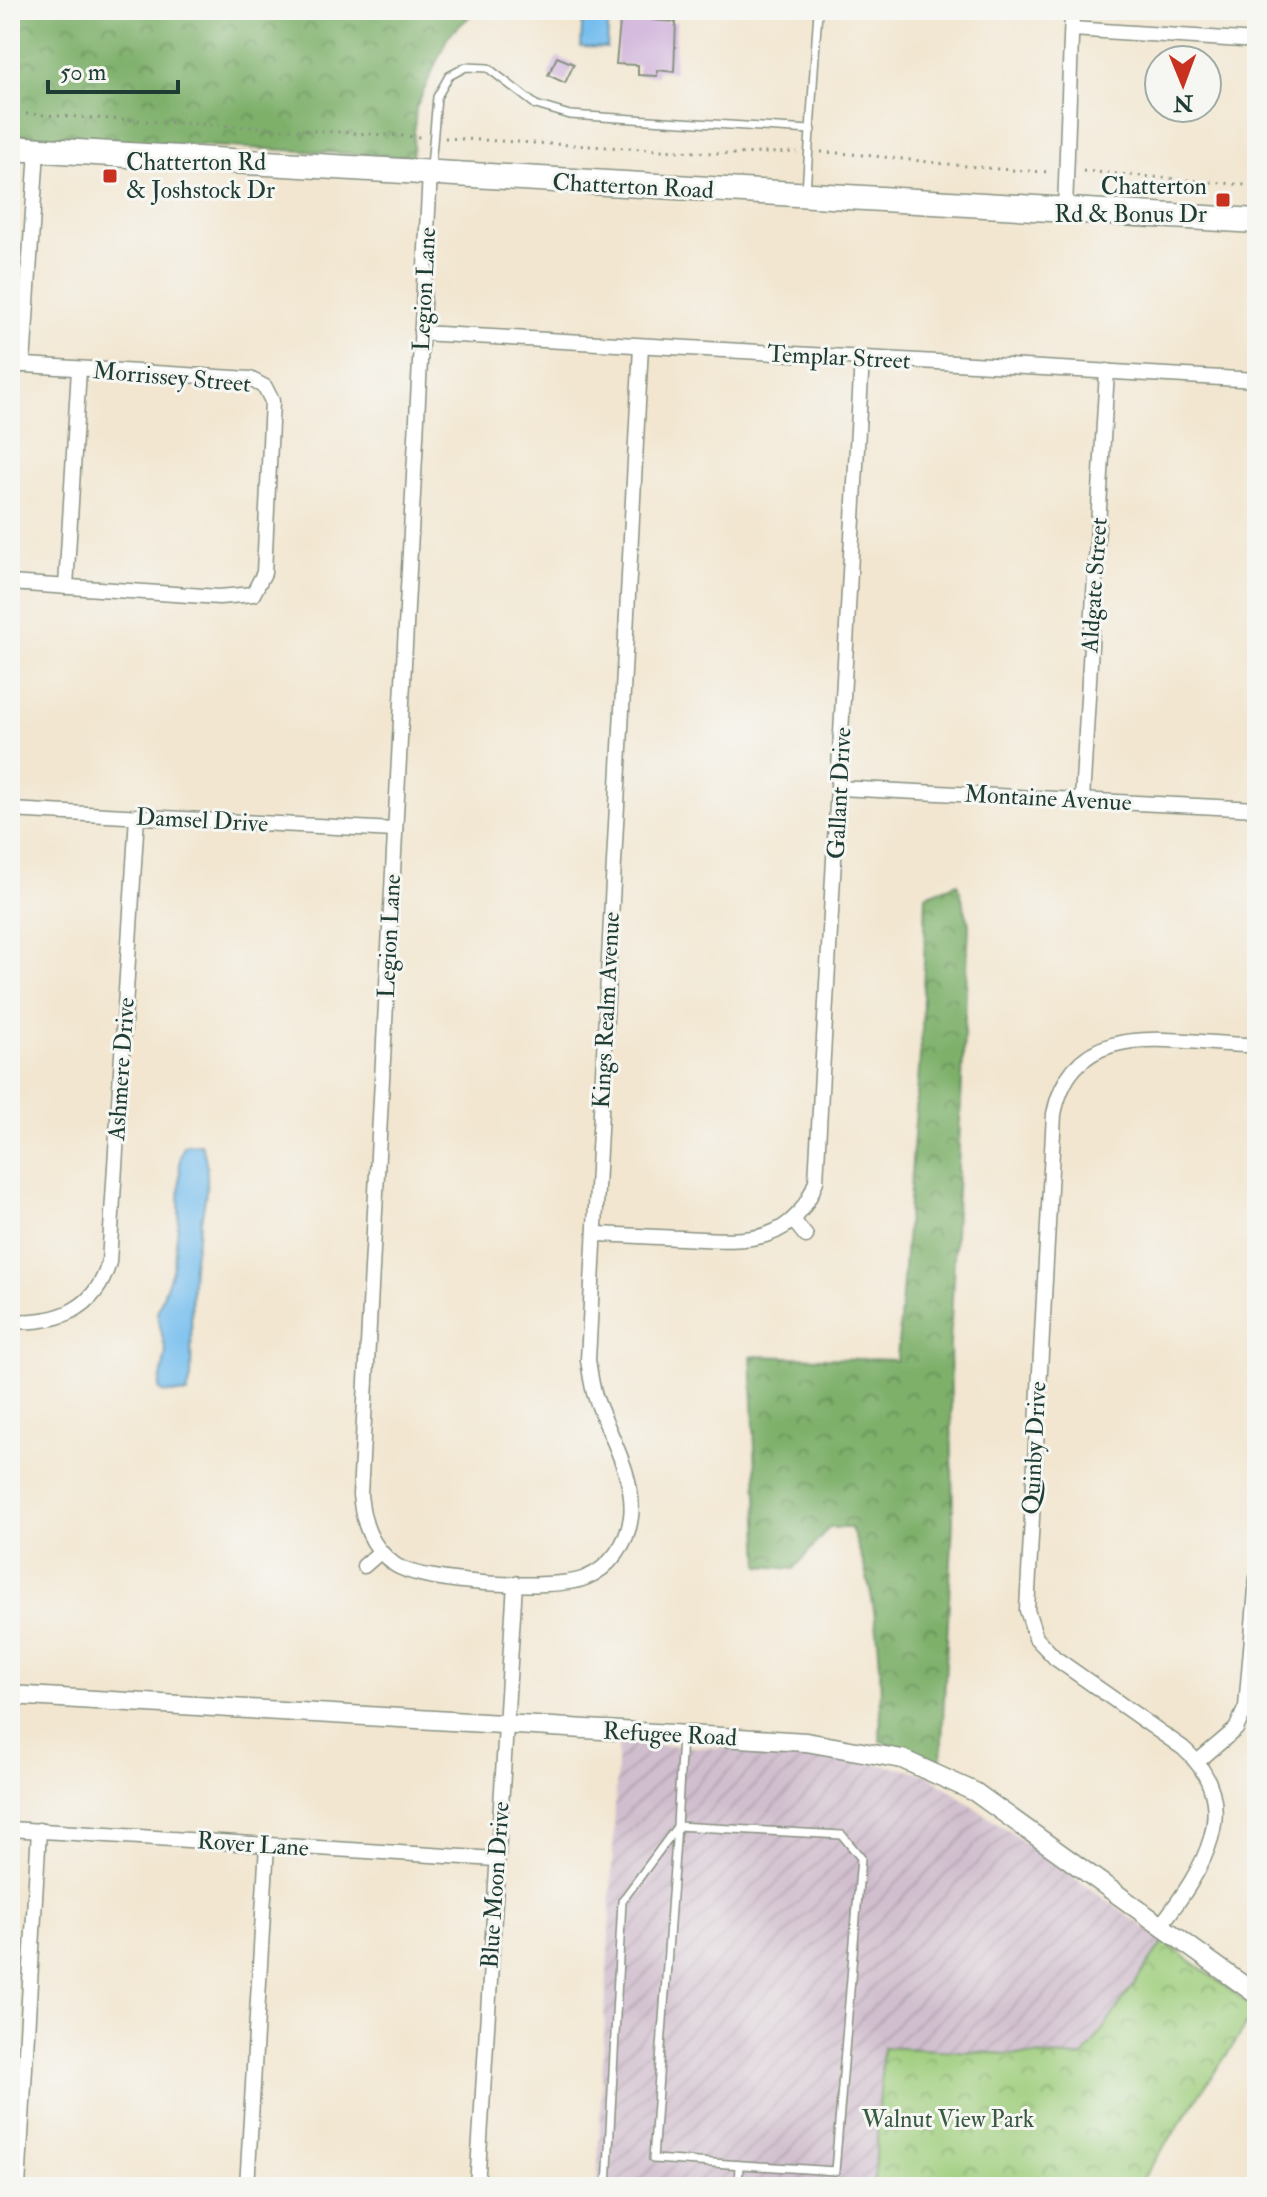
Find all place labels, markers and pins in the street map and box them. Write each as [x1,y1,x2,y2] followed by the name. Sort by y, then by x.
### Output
[126,147,275,206] place label: Chatterton Rd & Joshstock Dr
[101,167,119,185] marker: Chatterton Rd & Joshstock Dr
[1054,171,1207,230] place label: Chatterton Rd & Bonus Dr
[1214,191,1232,209] marker: Chatterton Rd & Bonus Dr

